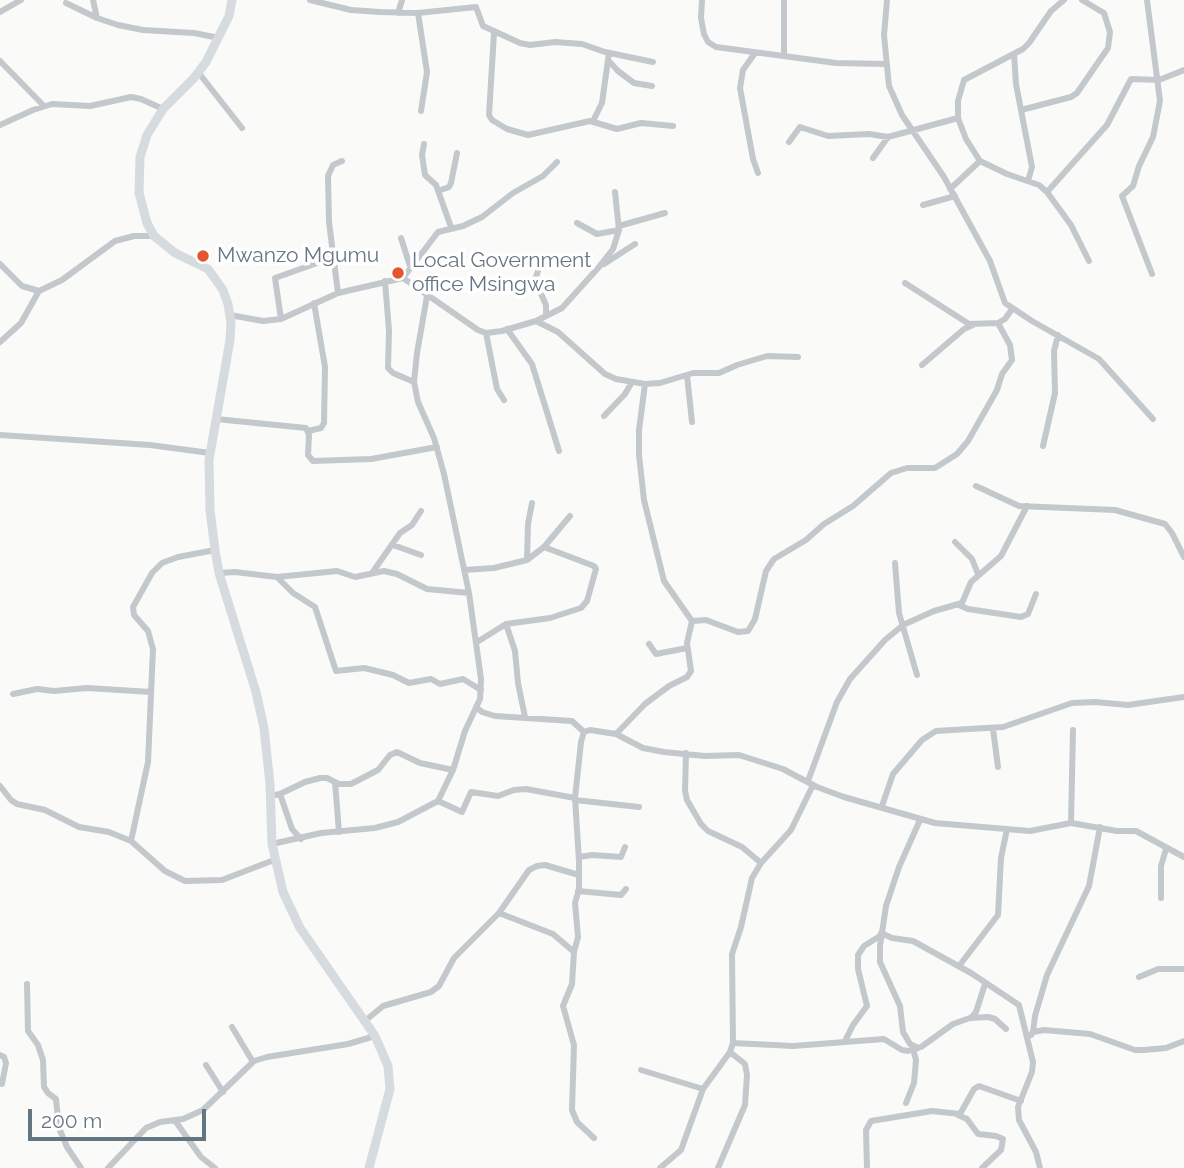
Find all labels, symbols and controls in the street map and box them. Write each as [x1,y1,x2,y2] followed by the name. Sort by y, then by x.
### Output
[217,243,379,269] place label: Mwanzo Mgumu
[195,248,211,264] marker: Mwanzo Mgumu
[412,248,591,298] place label: Local Government office Msingwa
[390,265,406,281] marker: Local Government office Msingwa
[32,1094,210,1138] scale bar
[41,1108,102,1133] text: 200 m

